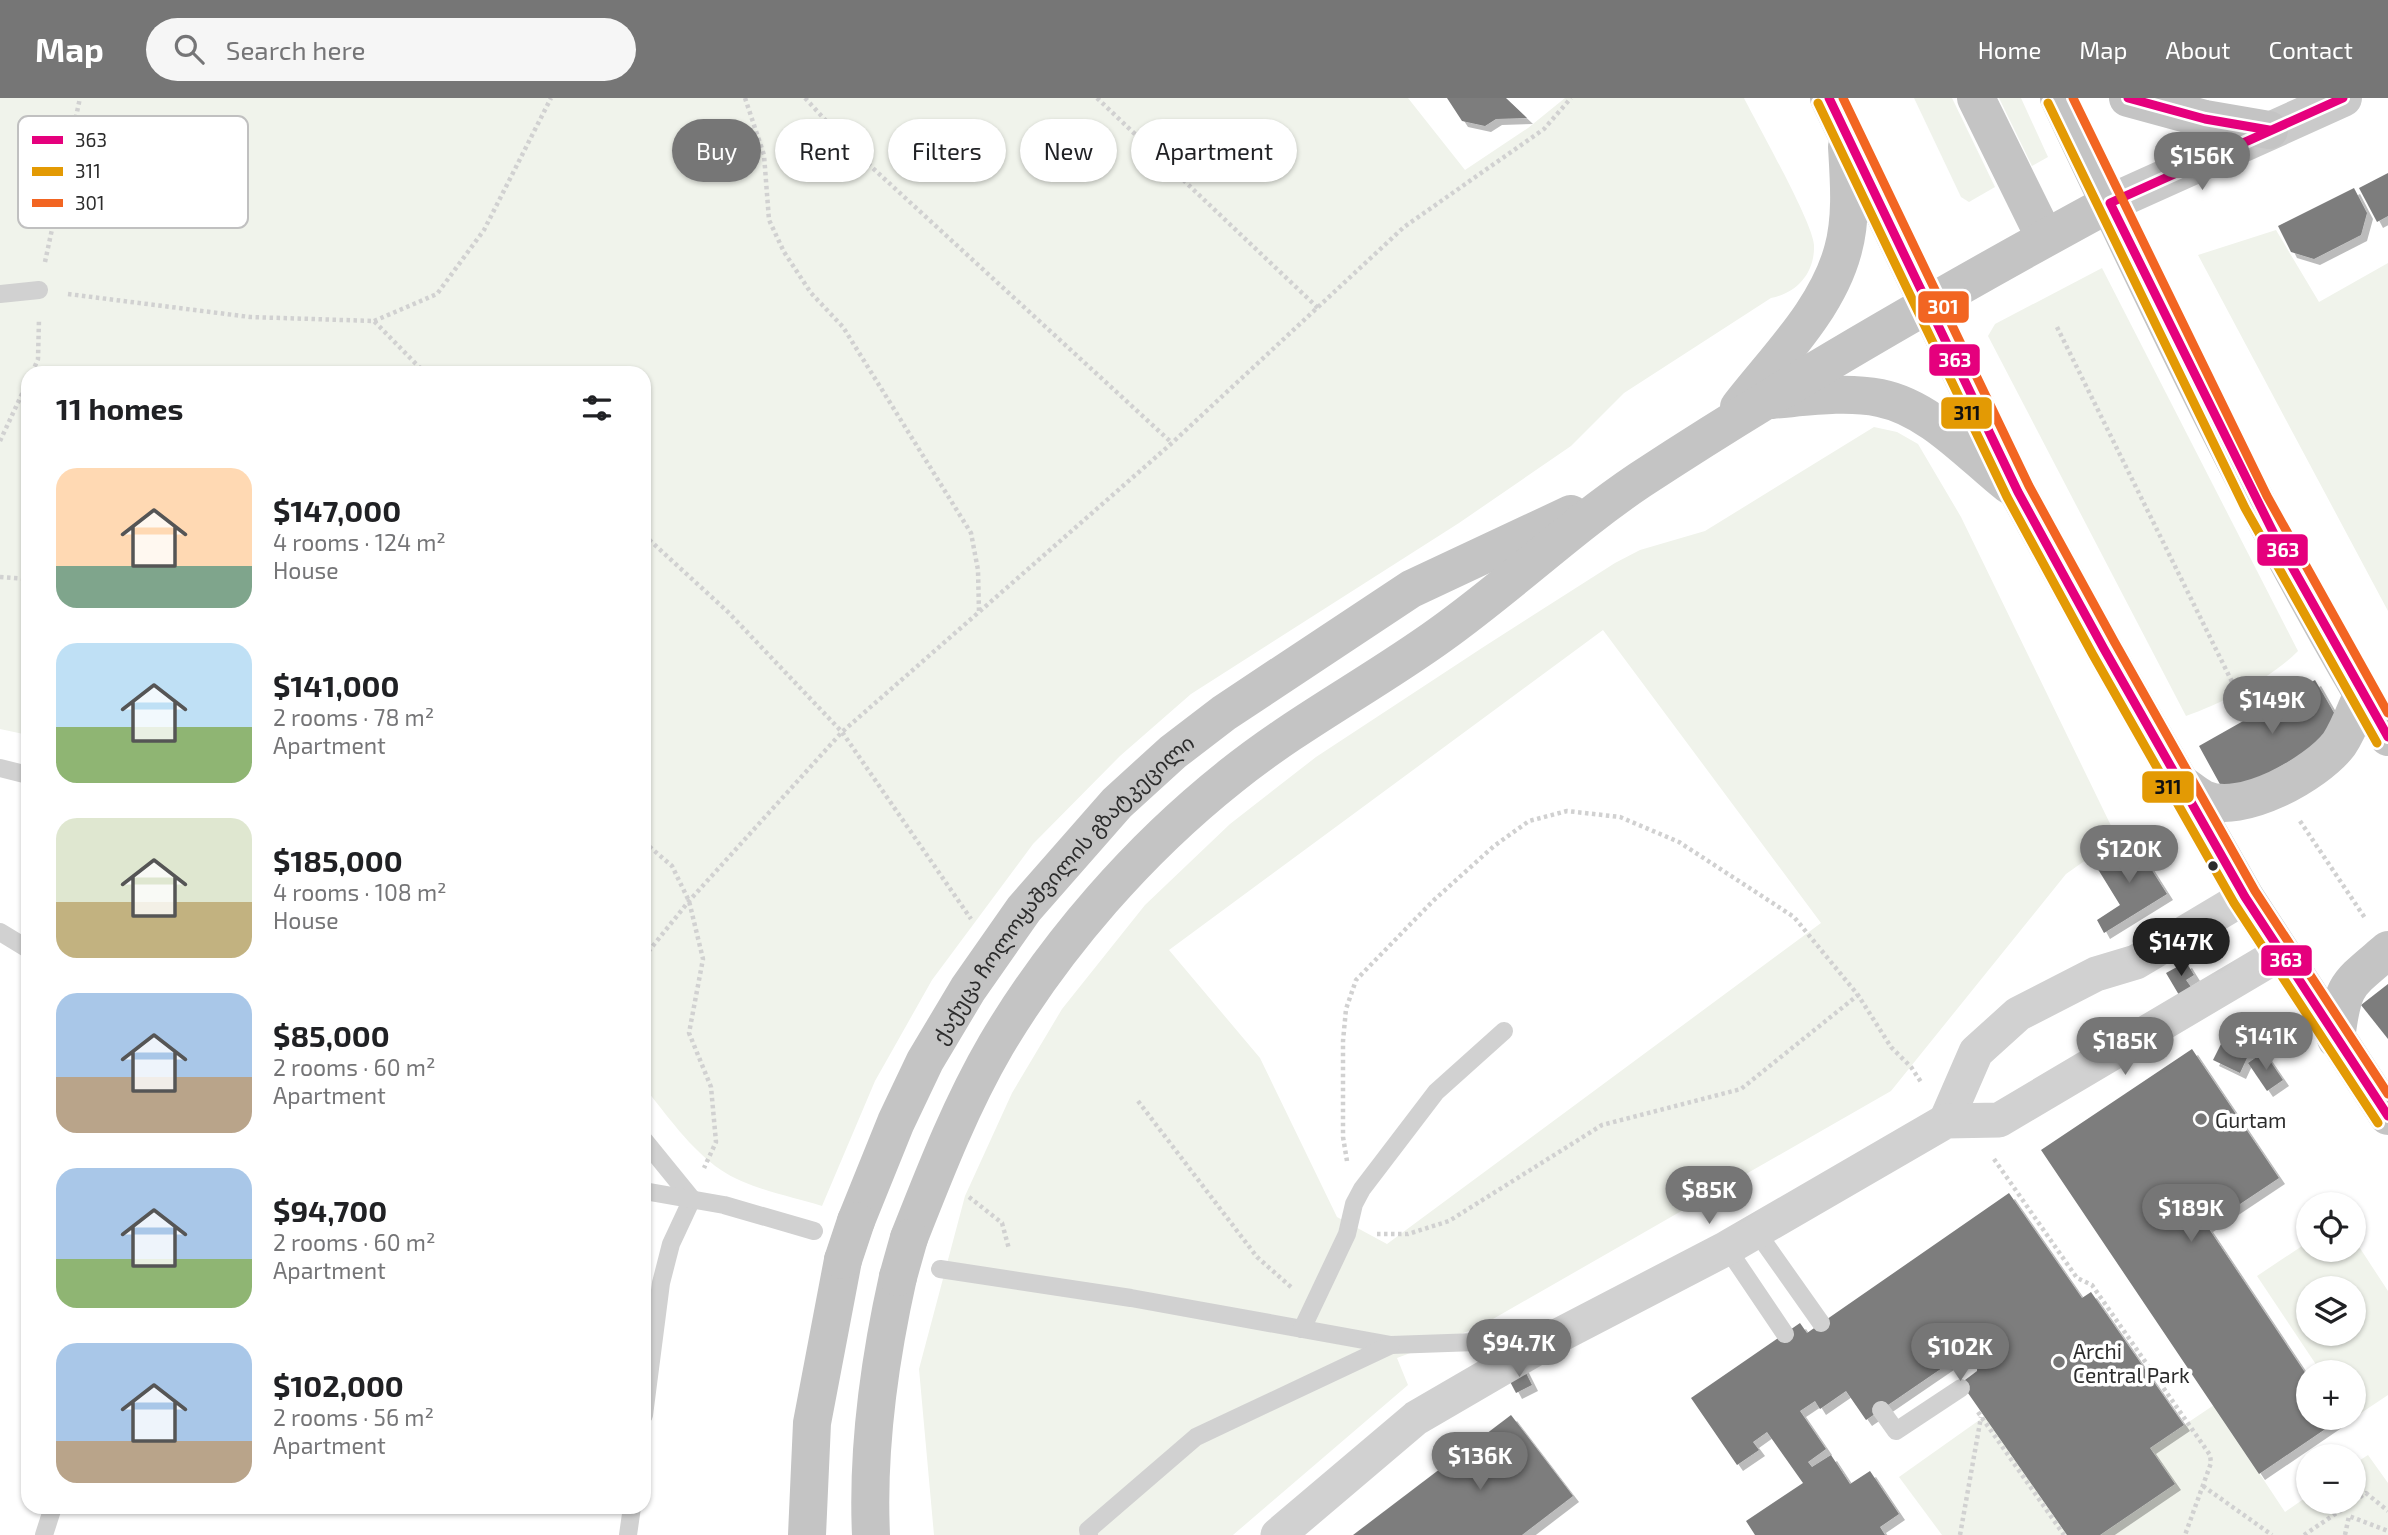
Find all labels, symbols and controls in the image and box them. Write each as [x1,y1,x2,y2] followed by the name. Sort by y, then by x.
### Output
[146,18,636,81] search box
[35,29,104,69] text: Map
[170,30,208,68] icon: search
[226,34,365,65] text: Search here
[1978,35,2041,64] text: Home
[2079,35,2127,64] text: Map
[2165,35,2231,64] text: About
[2269,35,2353,64] text: Contact
[18,116,248,228] legend
[672,119,761,182] chip: Buy
[775,119,874,182] chip: Rent
[888,119,1006,182] chip: Filters
[1020,119,1117,182] chip: New
[1131,119,1297,182] chip: Apartment
[75,128,107,151] text: 363
[2153,132,2251,192] pin: $156K
[2170,141,2234,169] text: $156K
[75,159,101,182] text: 311
[75,191,105,214] text: 301
[1917,290,1970,324] line badge: 301
[1928,295,1958,318] text: 301
[1928,343,1981,377] line badge: 363
[1939,348,1971,371] text: 363
[578,389,616,427] icon: filters
[56,390,183,426] text: 11 homes
[1940,396,1993,430] line badge: 311
[1953,401,1981,424] text: 311
[273,492,401,528] text: $147,000
[112,496,196,580] icon: home
[273,528,446,556] text: 4 rooms · 124 m²
[2256,533,2309,567] line badge: 363
[2267,538,2299,561] text: 363
[273,556,339,584] text: House
[273,667,399,703] text: $141,000
[112,671,196,755] icon: home
[2223,676,2321,736] pin: $149K
[2239,685,2305,713] text: $149K
[273,703,434,731] text: 2 rooms · 78 m²
[926,729,1198,1048] street label: ქაქუცა ჩოლოყაშვილის გზატკეცილი
[273,731,386,759] text: Apartment
[2141,770,2195,804] line badge: 311
[2154,775,2182,798] text: 311
[2080,826,2178,885] pin: $120K
[2096,834,2162,862] text: $120K
[273,842,403,878] text: $185,000
[112,846,196,930] icon: home
[2206,859,2220,873] unlabelled marker
[273,878,447,906] text: 4 rooms · 108 m²
[273,906,339,934] text: House
[2132,918,2230,978] pin: $147K
[2149,927,2213,955] text: $147K
[2260,944,2313,977] line badge: 363
[2270,948,2302,971] text: 363
[2217,1012,2315,1072] pin: $141K
[273,1017,390,1053] text: $85,000
[2076,1018,2174,1077] pin: $185K
[112,1021,196,1105] icon: home
[2235,1021,2297,1049] text: $141K
[2093,1026,2157,1054] text: $185K
[273,1053,435,1081] text: 2 rooms · 60 m²
[273,1081,386,1109] text: Apartment
[2215,1107,2287,1132] place label: Gurtam
[2193,1111,2209,1127] marker: Gurtam
[1668,1166,1750,1226] pin: $85K
[1682,1175,1736,1203] text: $85K
[2142,1184,2240,1244] pin: $189K
[273,1192,387,1228] text: $94,700
[2296,1192,2366,1514] map controls
[2296,1192,2366,1262] button: locate
[2158,1193,2224,1221] text: $189K
[112,1196,196,1280] icon: home
[273,1228,435,1256] text: 2 rooms · 60 m²
[273,1256,386,1284] text: Apartment
[2296,1276,2366,1346] button: layers
[1462,1320,1576,1379] pin: $94.7K
[1911,1324,2009,1383] pin: $102K
[1482,1328,1556,1356] text: $94.7K
[1927,1332,1993,1360] text: $102K
[2073,1338,2190,1387] place label: Archi Central Park
[2051,1354,2067,1370] marker: Archi Central Park
[2296,1360,2366,1430] button: +
[273,1367,404,1403] text: $102,000
[112,1371,196,1455] icon: home
[273,1403,434,1431] text: 2 rooms · 56 m²
[273,1431,386,1459] text: Apartment
[1431,1432,1529,1492] pin: $136K
[1448,1441,1512,1469] text: $136K
[2296,1444,2366,1514] button: −

